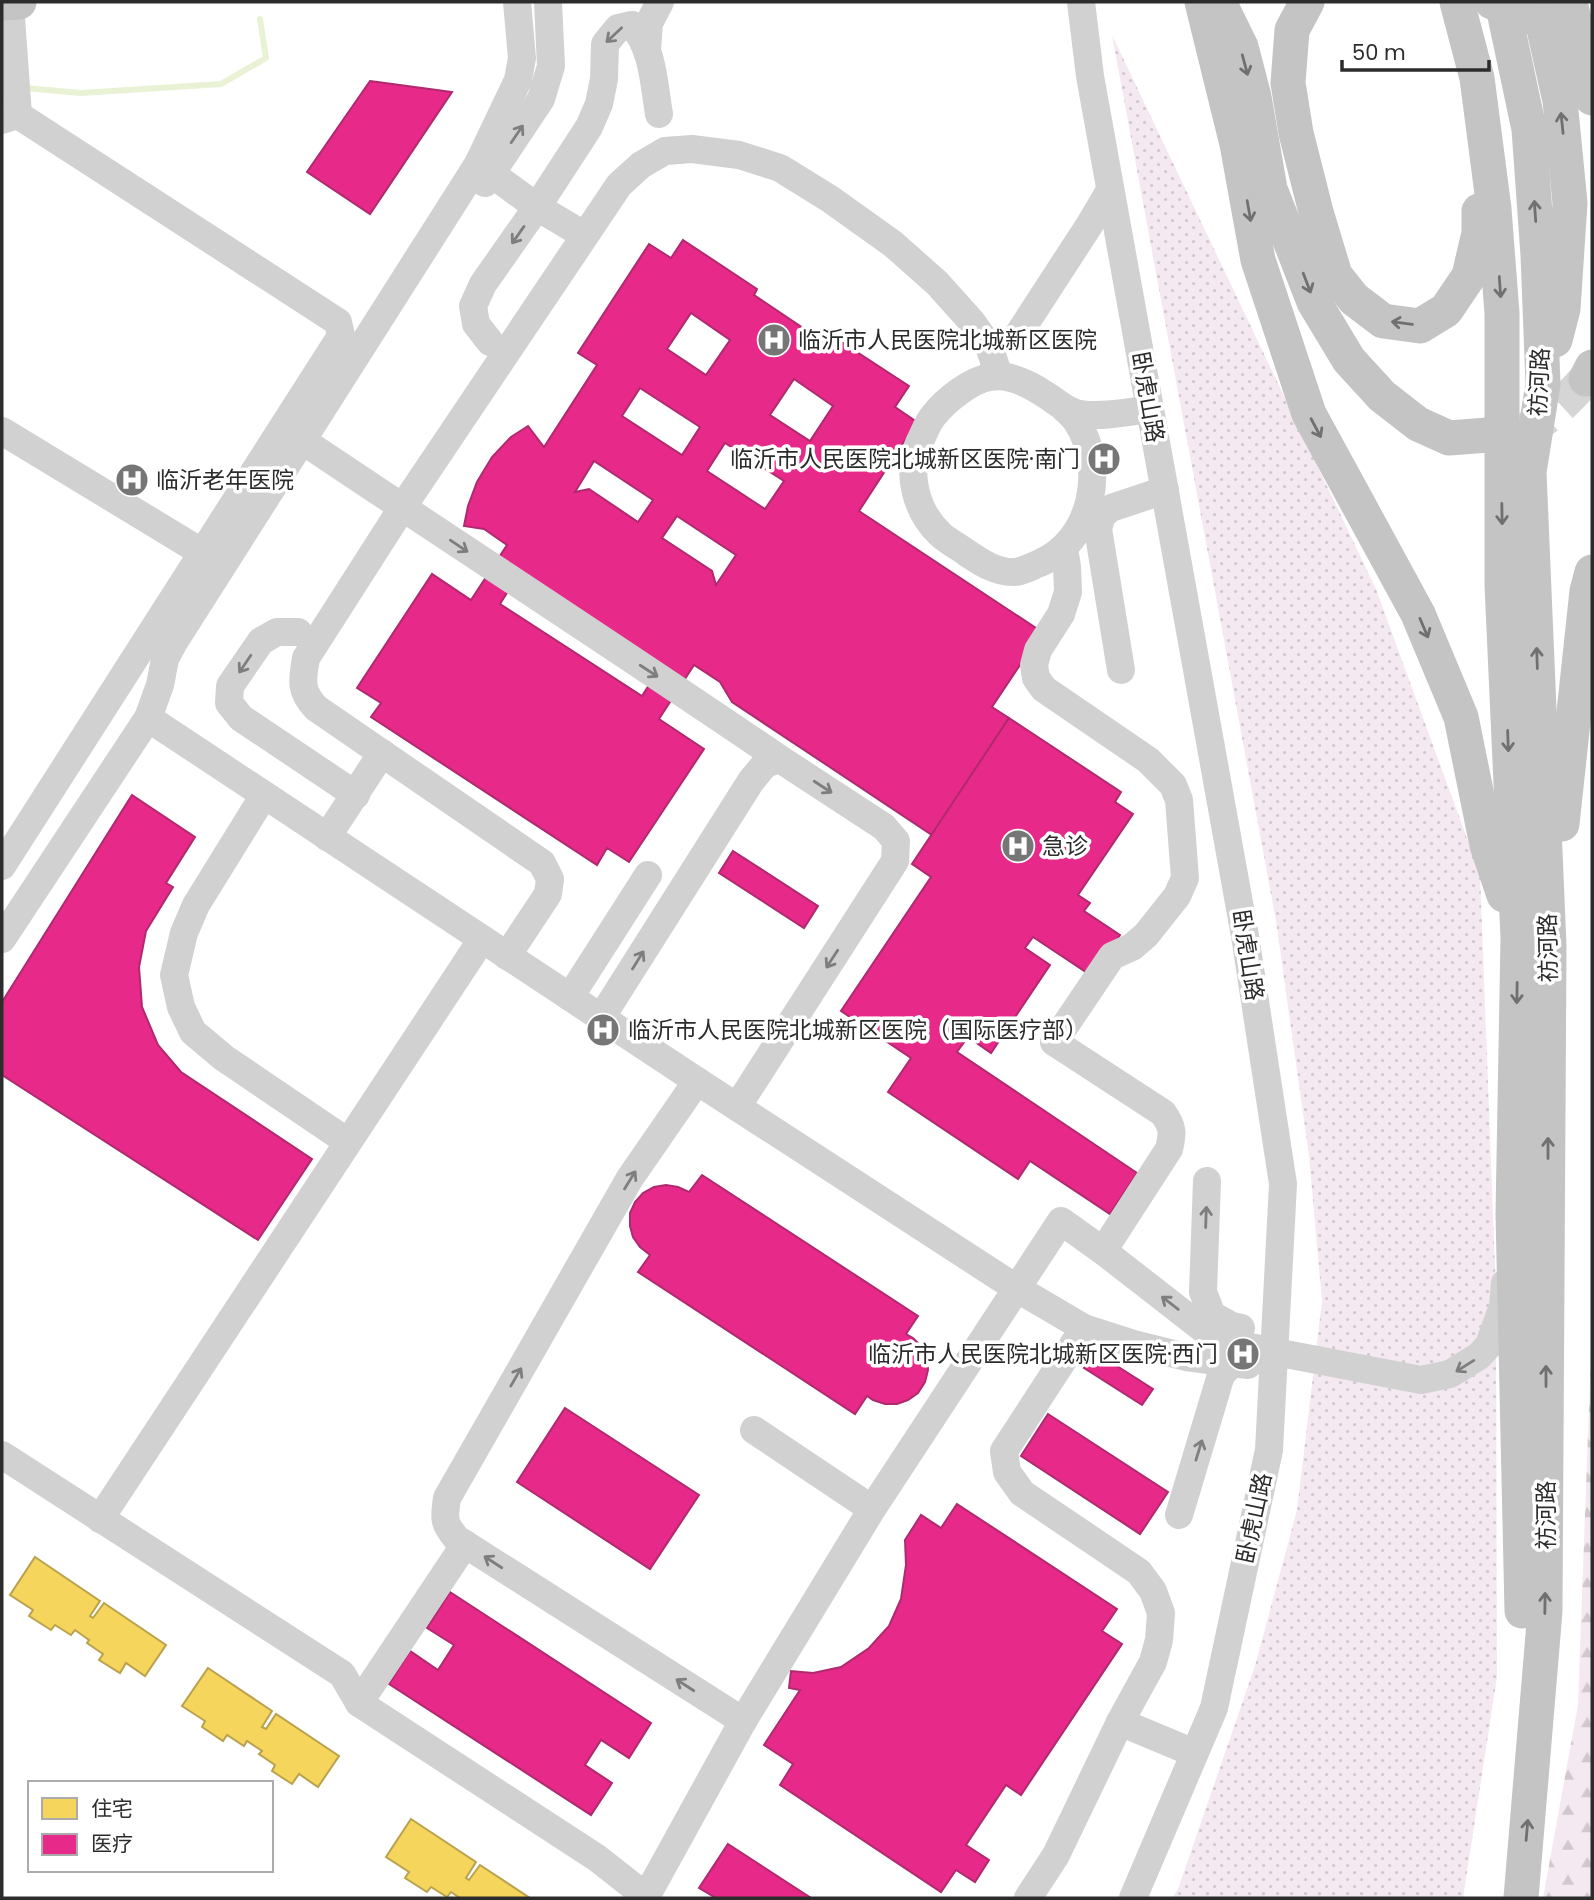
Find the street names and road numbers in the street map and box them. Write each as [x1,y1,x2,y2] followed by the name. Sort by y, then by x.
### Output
[1521,347,1557,417] street label: 祊河路
[1124,349,1172,445] street label: 卧虎山路
[1225,907,1271,1003] street label: 卧虎山路
[1531,913,1565,983] street label: 祊河路
[1229,1470,1279,1566] street label: 卧虎山路
[1530,1481,1562,1550] street label: 祊河路

